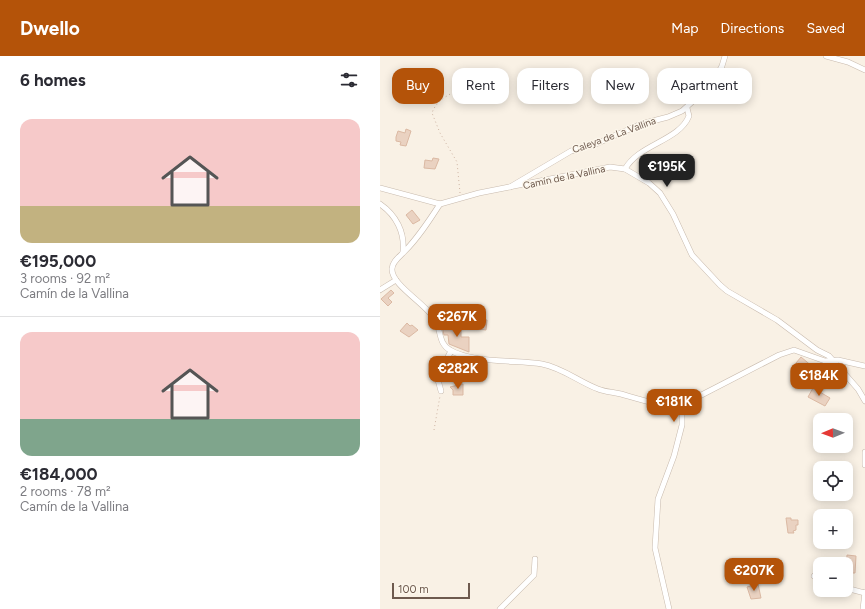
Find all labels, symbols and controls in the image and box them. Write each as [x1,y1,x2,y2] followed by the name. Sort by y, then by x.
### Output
[20,17,80,40] text: Dwello
[671,20,699,37] text: Map
[721,20,784,37] text: Directions
[806,20,845,37] text: Saved
[392,68,444,104] chip: Buy
[452,68,509,104] chip: Rent
[517,68,583,104] chip: Filters
[591,68,649,104] chip: New
[657,68,752,104] chip: Apartment
[338,69,360,91] icon: filters
[20,70,86,90] text: 6 homes
[570,114,658,156] street label: Caleya de La Vallina
[154,145,226,217] icon: home
[639,154,695,188] pin: €195K
[648,159,686,174] text: €195K
[522,162,606,192] street label: Camín de la Vallina
[20,251,96,271] text: €195,000
[20,271,110,286] text: 3 rooms · 92 m²
[20,286,129,301] text: Camín de la Vallina
[429,304,485,338] pin: €267K
[437,309,477,324] text: €267K
[430,356,486,390] pin: €282K
[154,358,226,430] icon: home
[438,361,478,376] text: €282K
[791,363,847,397] pin: €184K
[799,368,839,383] text: €184K
[646,389,702,423] pin: €181K
[656,394,692,409] text: €181K
[813,413,853,453] north arrow
[813,413,853,597] map controls
[813,461,853,501] button: locate
[20,464,98,484] text: €184,000
[20,484,111,499] text: 2 rooms · 78 m²
[20,499,129,514] text: Camín de la Vallina
[813,509,853,549] button: +
[813,557,853,597] button: −
[726,558,782,592] pin: €207K
[734,563,774,578] text: €207K
[392,581,470,600] scale bar
[398,583,429,596] text: 100 m

